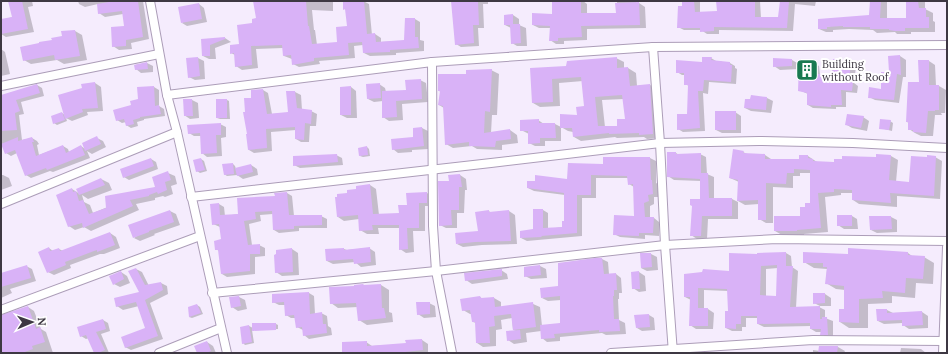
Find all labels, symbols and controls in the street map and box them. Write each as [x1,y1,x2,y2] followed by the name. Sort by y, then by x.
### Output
[794,57,820,83] building icon: Building without Roof
[822,57,890,84] place label: Building without Roof
[12,302,52,342] north arrow
[35,317,49,327] text: N

